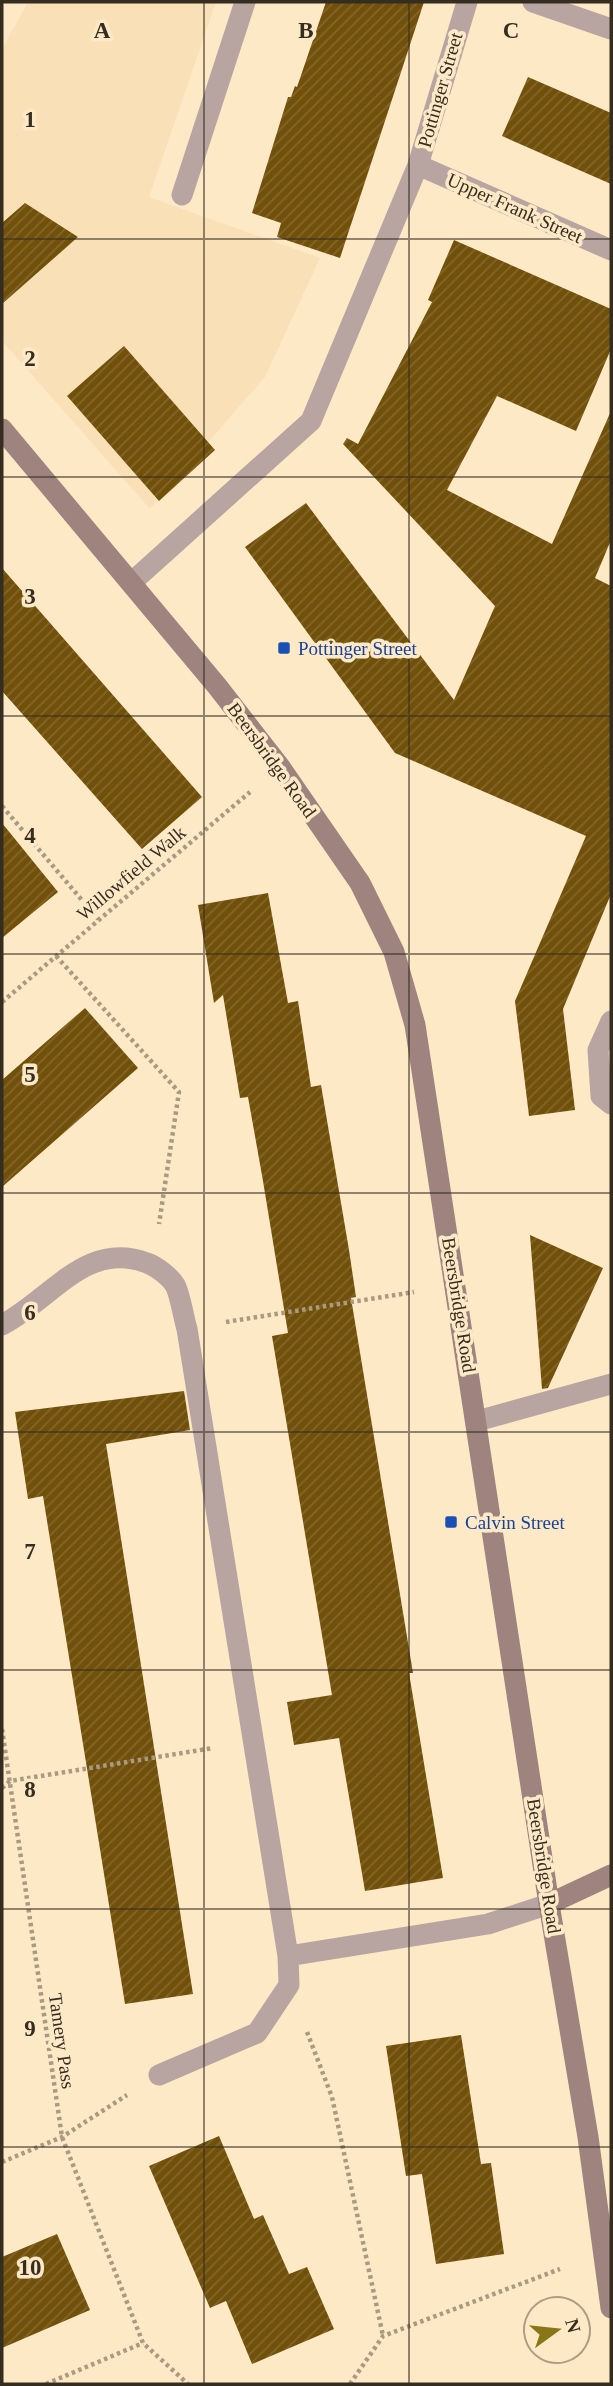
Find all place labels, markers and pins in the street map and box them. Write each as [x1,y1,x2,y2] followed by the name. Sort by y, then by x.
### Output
[298,638,417,659] place label: Pottinger Street
[276,640,292,656] marker: Pottinger Street
[465,1512,565,1533] place label: Calvin Street
[443,1514,459,1530] marker: Calvin Street

